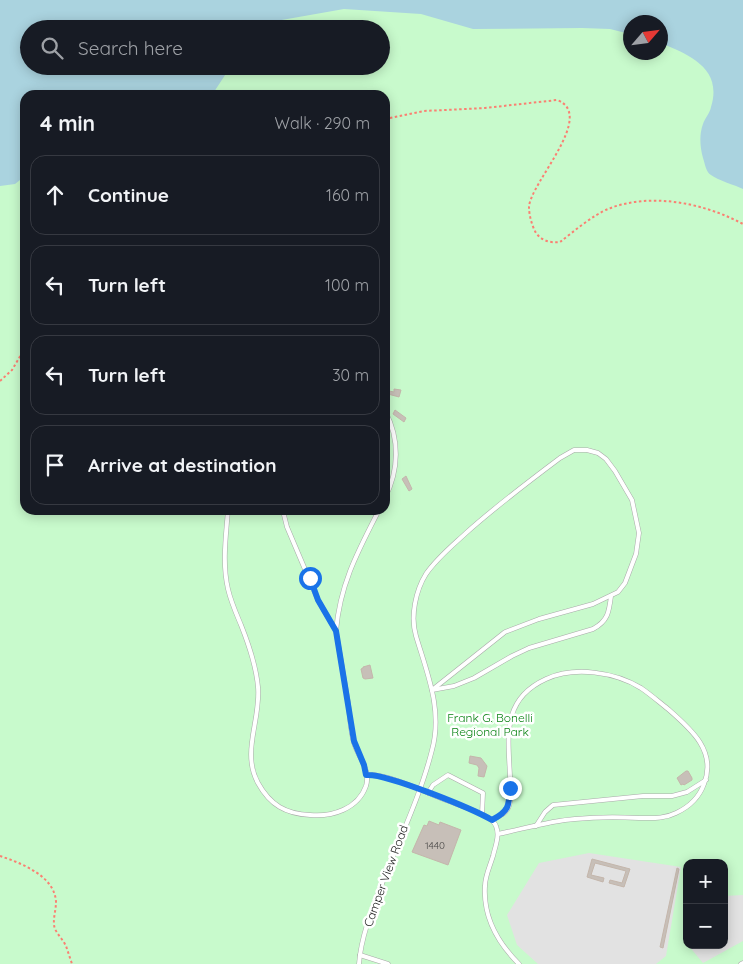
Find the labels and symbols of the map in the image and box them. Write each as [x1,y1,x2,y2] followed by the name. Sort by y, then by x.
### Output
[623,15,668,60] north arrow
[299,567,322,590] route start
[447,710,533,739] park label: Frank G. Bonelli Regional Park
[499,777,522,800] route end
[360,823,411,929] street label: Camper View Road
[425,839,445,852] house number: 1440

